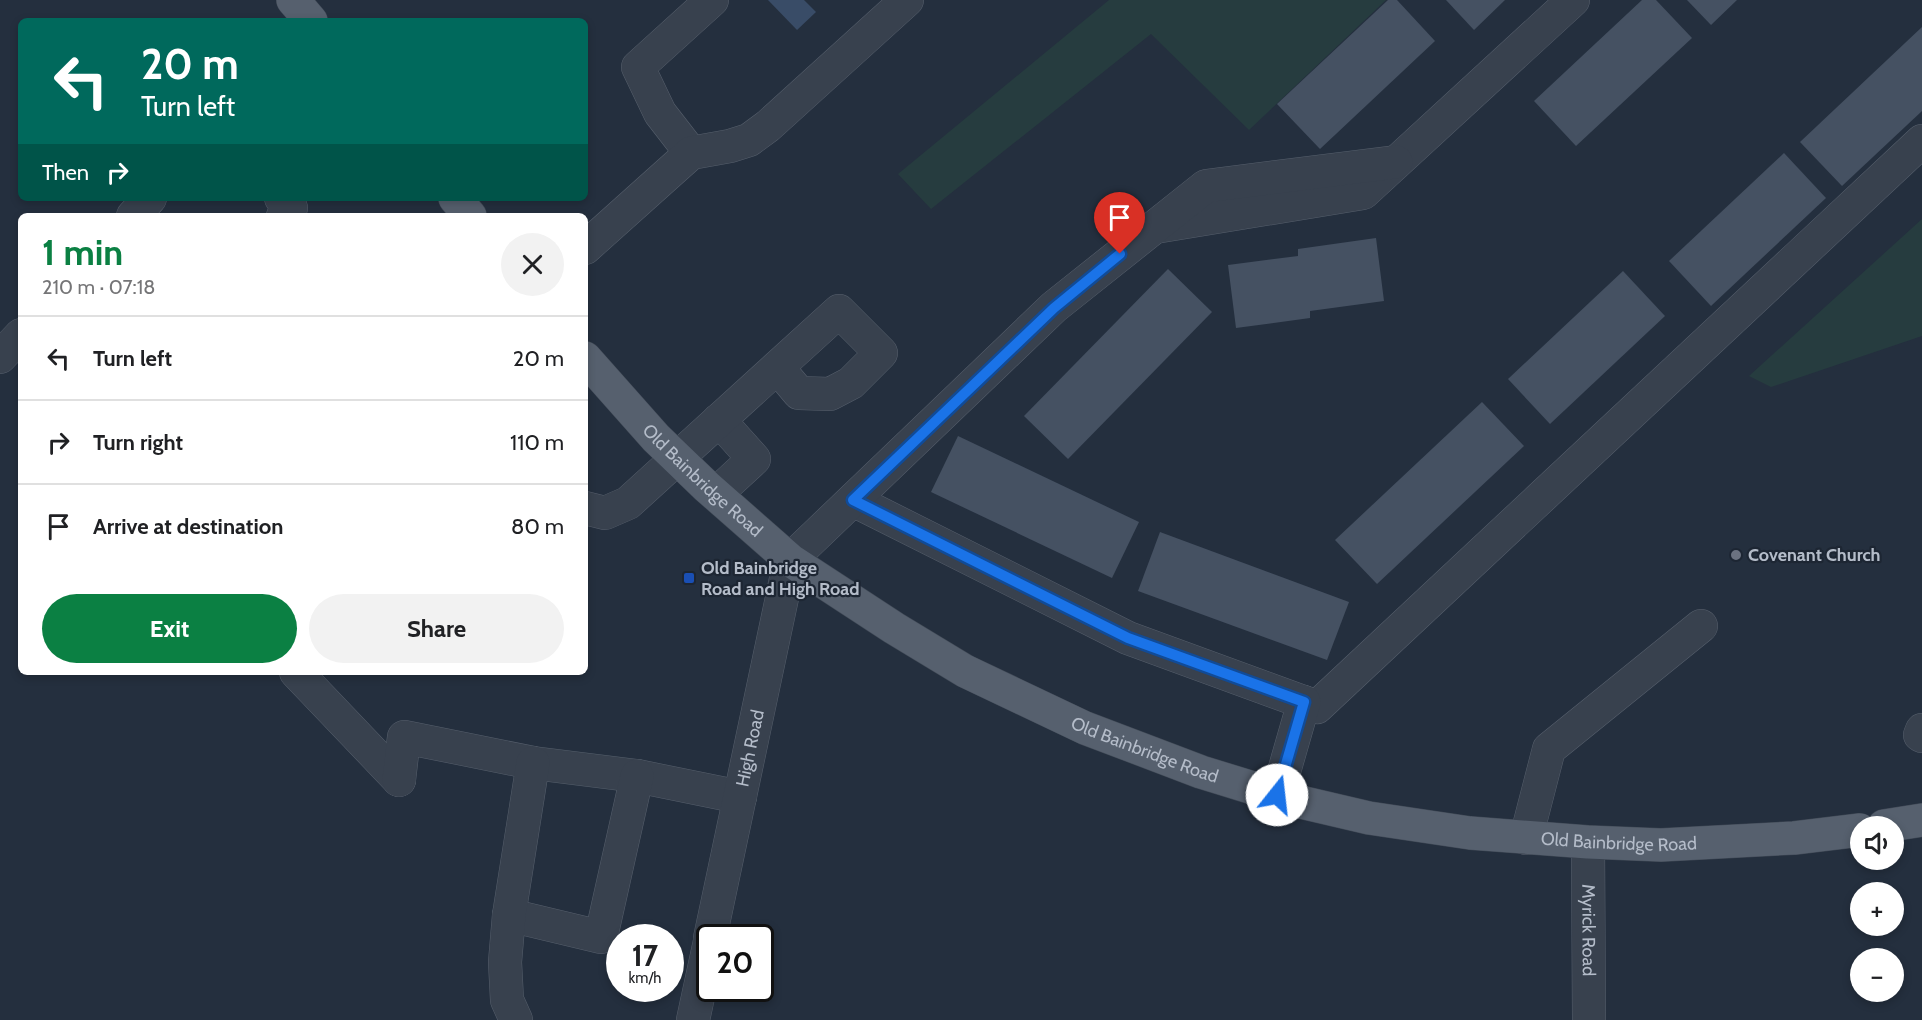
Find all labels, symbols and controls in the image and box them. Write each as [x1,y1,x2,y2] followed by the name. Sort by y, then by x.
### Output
[141,38,239,90] text: 20 m
[42,42,120,120] icon: left
[141,90,235,123] text: Turn left
[101,156,134,189] icon: right
[42,159,89,186] text: Then
[1094,192,1145,254] pin
[1103,201,1136,234] icon: arrive
[42,230,123,274] text: 1 min
[501,233,564,296] button: close
[42,275,155,299] text: 210 m · 07:18
[42,342,75,375] icon: left
[93,345,172,372] text: Turn left
[513,345,564,372] text: 20 m
[638,419,767,542] street label: Old Bainbridge Road
[42,426,75,459] icon: right
[93,429,183,456] text: Turn right
[510,429,564,456] text: 110 m
[42,510,75,543] icon: arrive
[93,513,283,540] text: Arrive at destination
[511,513,564,540] text: 80 m
[1748,544,1881,566] place label: Covenant Church
[1729,548,1743,562] marker: Covenant Church
[701,557,859,600] place label: Old Bainbridge Road and High Road
[682,571,696,585] marker: Old Bainbridge Road and High Road
[42,594,297,663] button: Exit
[309,594,564,663] button: Share
[731,708,769,789] street label: High Road
[1067,712,1221,788] street label: Old Bainbridge Road
[1245,763,1309,827] position arrow
[1850,816,1904,1002] map controls
[1850,816,1904,870] button: sound
[1540,827,1697,856] street label: Old Bainbridge Road
[1850,882,1904,936] button: +
[1577,884,1600,976] street label: Myrick Road
[696,924,774,1002] speed limit sign: 20
[632,937,658,974] text: 17
[1850,948,1904,1002] button: −
[629,969,661,987] text: km/h

